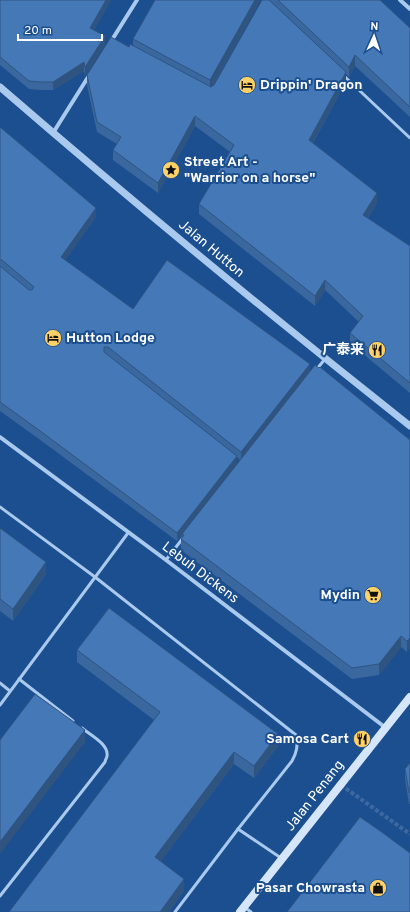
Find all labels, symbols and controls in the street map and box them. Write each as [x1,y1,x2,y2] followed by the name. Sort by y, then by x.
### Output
[18,16,102,42] scale bar
[354,16,394,56] north arrow
[370,20,379,34] text: N
[24,23,52,39] text: 20 m
[237,75,257,95] hotel icon: Drippin' Dragon
[260,77,362,94] place label: Drippin' Dragon
[184,154,315,187] place label: Street Art - "Warrior on a horse"
[161,160,181,180] place icon: Street Art - "Warrior on a horse"
[175,216,247,282] street label: Jalan Hutton
[43,328,63,348] hotel icon: Hutton Lodge
[66,330,155,347] place label: Hutton Lodge
[367,340,387,360] restaurant icon: 广泰来
[322,341,364,359] place label: 广泰来
[158,539,242,607] street label: Lebuh Dickens
[363,585,383,605] supermarket icon: Mydin
[321,587,360,604] place label: Mydin
[352,729,372,749] restaurant icon: Samosa Cart
[266,731,349,748] place label: Samosa Cart
[282,757,348,835] street label: Jalan Penang
[368,878,388,898] shop icon: Pasar Chowrasta
[256,880,365,897] place label: Pasar Chowrasta

